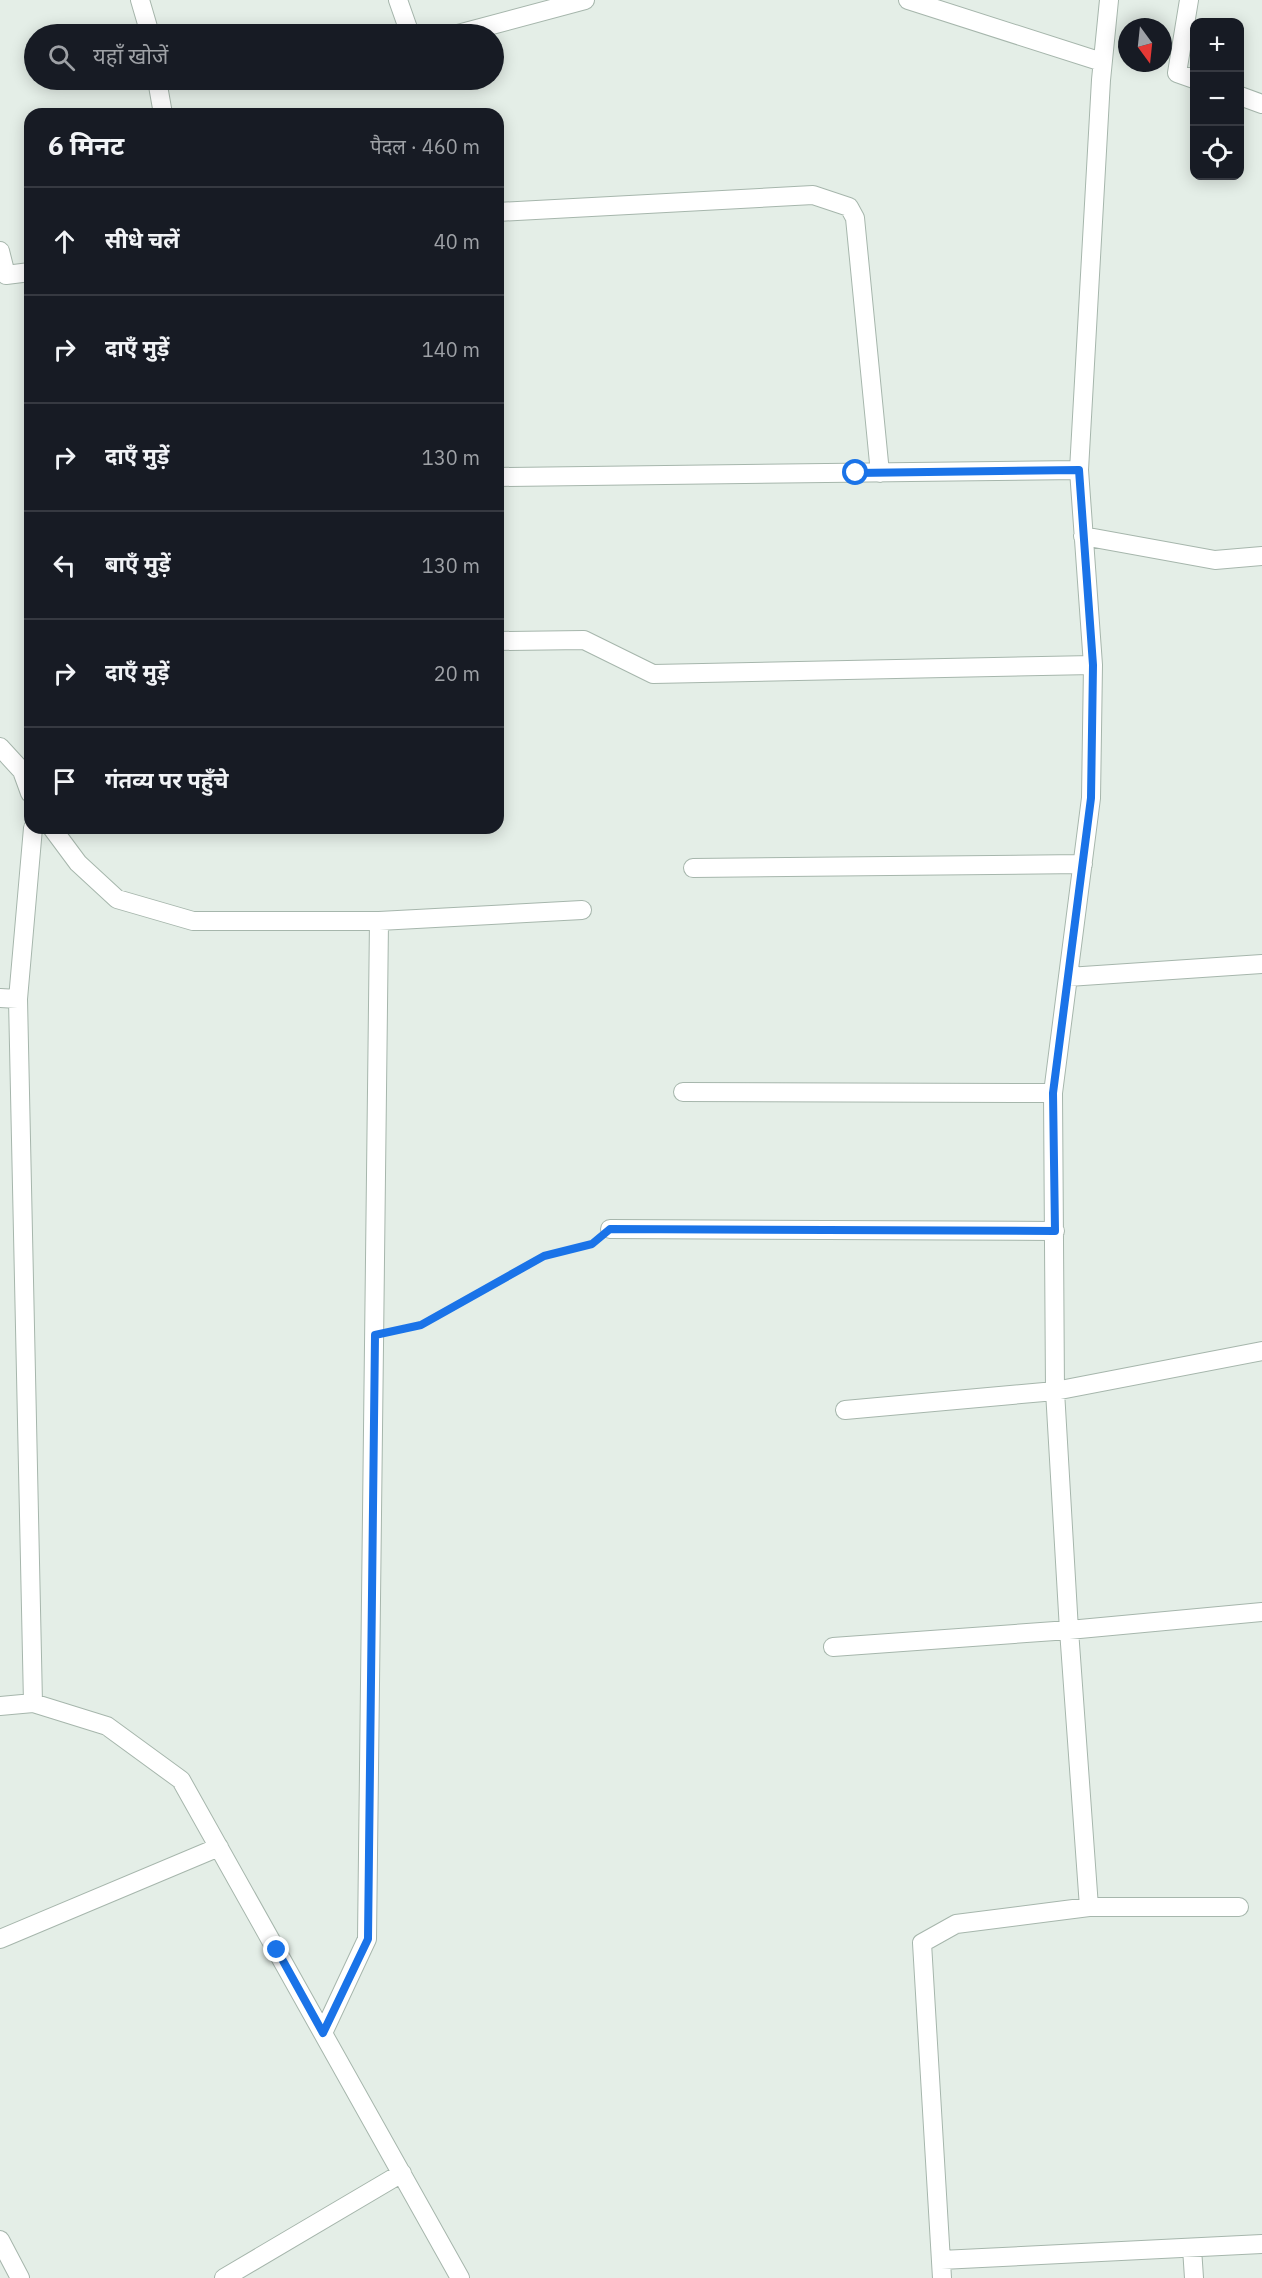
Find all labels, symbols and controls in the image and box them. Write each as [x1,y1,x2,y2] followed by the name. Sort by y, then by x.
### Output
[1118,18,1172,72] north arrow
[1190,18,1244,180] map controls
[1190,18,1244,72] button: +
[24,24,504,90] search box
[45,41,78,74] icon: search
[93,41,168,70] text: यहाँ खोजें
[1190,72,1244,126] button: −
[1190,126,1244,180] button: locate
[48,128,124,162] text: 6 मिनट
[370,133,480,160] text: पैदल · 460 m
[48,225,81,258] icon: ahead
[105,225,180,254] text: सीधे चलें
[434,228,480,255] text: 40 m
[48,333,81,366] icon: right
[105,333,169,362] text: दाएँ मुड़ें
[422,336,480,363] text: 140 m
[48,441,81,474] icon: right
[105,441,169,470] text: दाएँ मुड़ें
[422,444,480,471] text: 130 m
[842,459,868,485] route start
[48,549,81,582] icon: left
[105,549,171,578] text: बाएँ मुड़ें
[422,552,480,579] text: 130 m
[48,657,81,690] icon: right
[105,657,169,686] text: दाएँ मुड़ें
[434,660,480,687] text: 20 m
[48,765,81,798] icon: arrive
[105,765,229,794] text: गंतव्य पर पहुँचे
[263,1936,289,1962] route end

